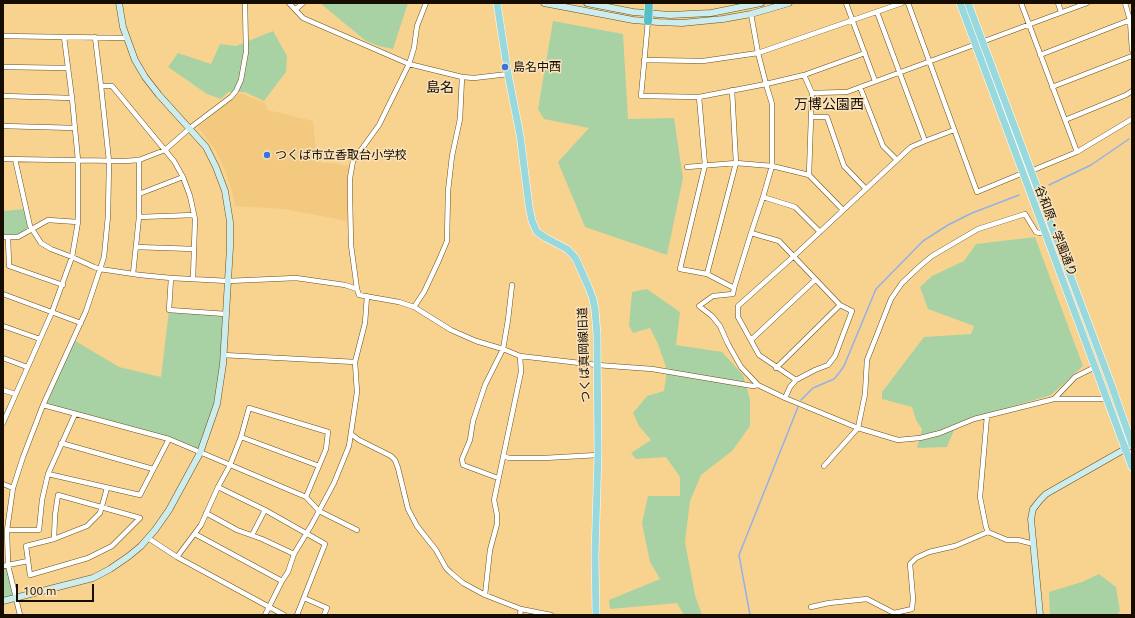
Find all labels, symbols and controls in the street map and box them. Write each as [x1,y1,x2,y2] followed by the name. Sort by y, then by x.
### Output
[513,60,561,74] place label: 島名中西
[500,62,510,72] marker: 島名中西
[426,79,454,95] district label: 島名
[794,96,864,112] district label: 万博公園西
[275,148,407,162] place label: つくば市立香取台小学校
[262,150,272,160] marker: つくば市立香取台小学校
[1032,184,1080,278] street label: 谷和原・学園通り
[575,307,593,403] street label: つくば真岡線旧道
[18,576,96,602] scale bar
[23,584,56,597] text: 100 m

